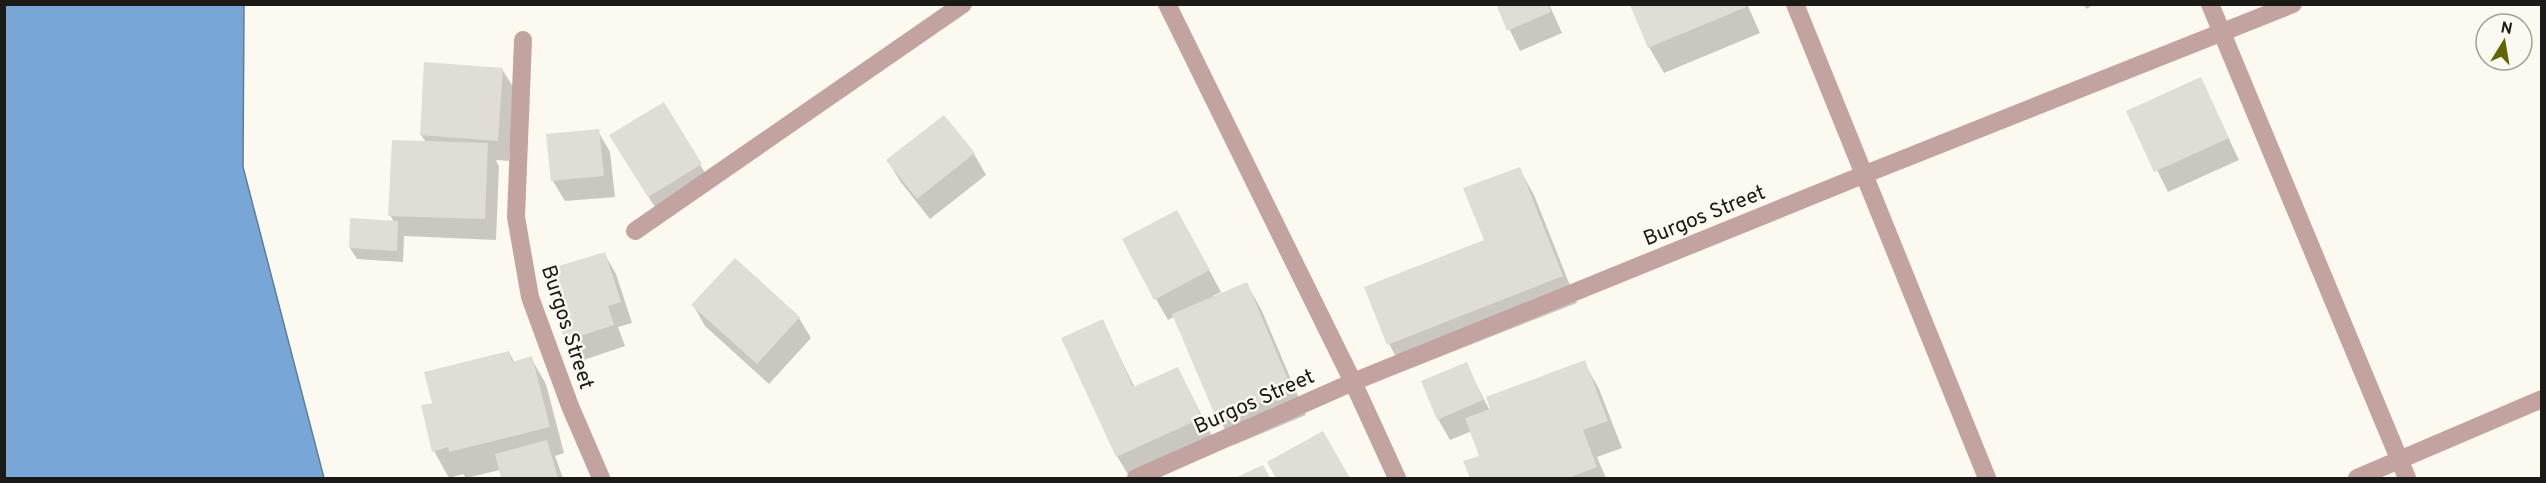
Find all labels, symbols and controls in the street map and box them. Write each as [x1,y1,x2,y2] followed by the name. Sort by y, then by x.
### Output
[2474,12,2534,72] north arrow
[2499,18,2514,40] text: N
[1640,180,1770,253] street label: Burgos Street
[534,262,599,393] street label: Burgos Street
[1190,364,1319,441] street label: Burgos Street

